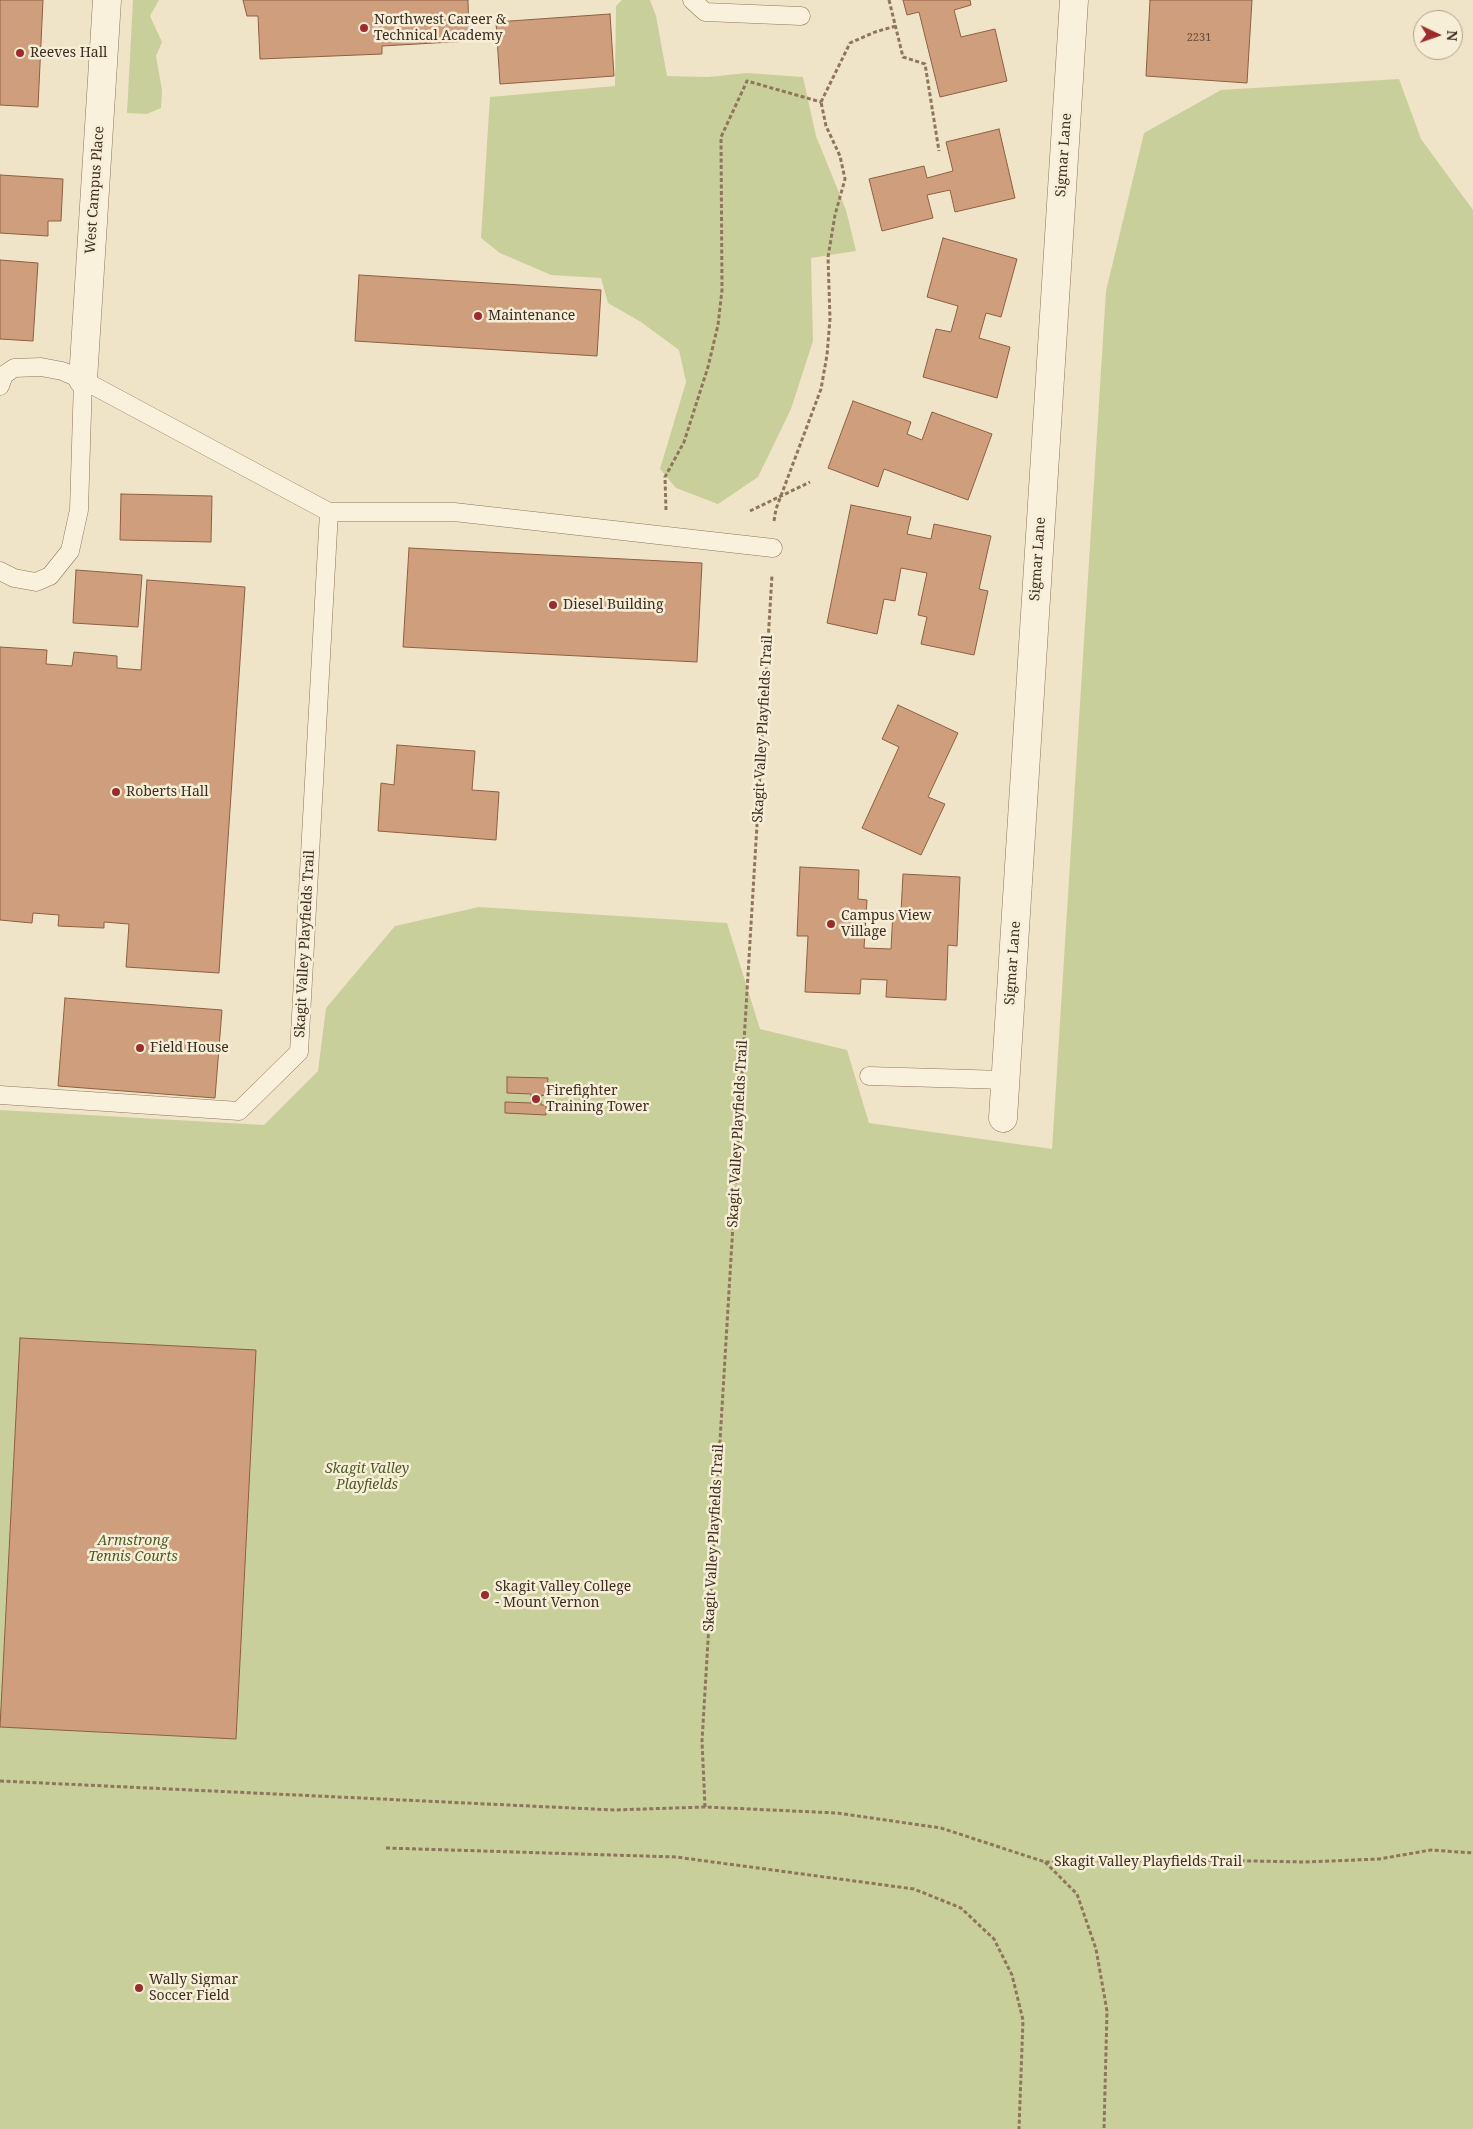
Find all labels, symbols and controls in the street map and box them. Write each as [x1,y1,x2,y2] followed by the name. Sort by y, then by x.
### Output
[1413,10,1463,60] north arrow
[374,12,506,44] place label: Northwest Career & Technical Academy
[358,22,370,34] marker: Northwest Career & Technical Academy
[1443,30,1462,42] text: N
[1187,31,1211,45] house number: 2231
[30,45,107,61] place label: Reeves Hall
[14,47,26,59] marker: Reeves Hall
[1053,112,1075,198] street label: Sigmar Lane
[82,125,108,255] street label: West Campus Place
[488,308,575,324] place label: Maintenance
[472,310,484,322] marker: Maintenance
[1027,516,1049,602] street label: Sigmar Lane
[563,597,663,613] place label: Diesel Building
[547,599,559,611] marker: Diesel Building
[750,635,776,823] street label: Skagit Valley Playfields Trail
[126,784,208,800] place label: Roberts Hall
[110,786,122,798] marker: Roberts Hall
[292,850,318,1038] street label: Skagit Valley Playfields Trail
[841,908,932,940] place label: Campus View Village
[825,918,837,930] marker: Campus View Village
[1002,920,1024,1006] street label: Sigmar Lane
[150,1040,229,1056] place label: Field House
[725,1040,751,1228] street label: Skagit Valley Playfields Trail
[134,1042,146,1054] marker: Field House
[546,1083,649,1116] place label: Firefighter Training Tower
[530,1093,542,1105] marker: Firefighter Training Tower
[701,1444,727,1632] street label: Skagit Valley Playfields Trail
[325,1461,409,1494] park label: Skagit Valley Playfields
[88,1533,178,1565] park label: Armstrong Tennis Courts
[495,1579,631,1611] place label: Skagit Valley College - Mount Vernon
[479,1589,491,1601] marker: Skagit Valley College - Mount Vernon
[1054,1854,1242,1870] street label: Skagit Valley Playfields Trail
[149,1972,238,2004] place label: Wally Sigmar Soccer Field
[133,1982,145,1994] marker: Wally Sigmar Soccer Field

